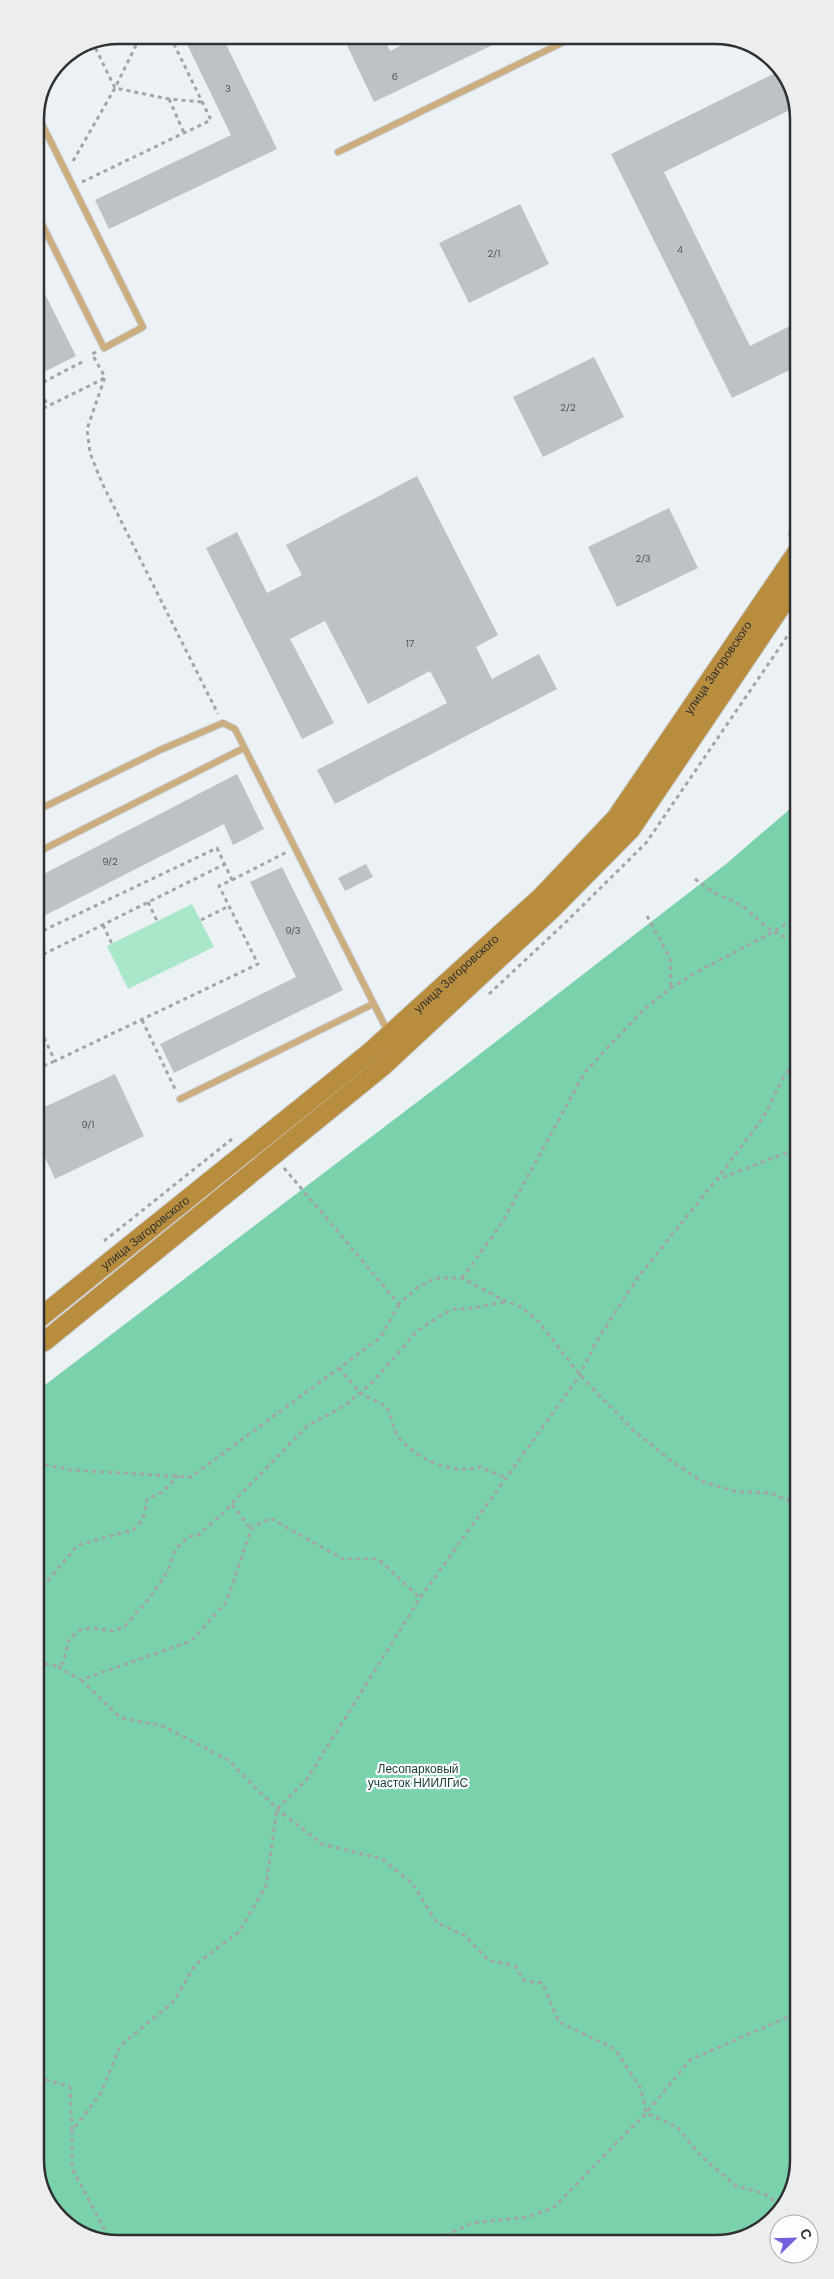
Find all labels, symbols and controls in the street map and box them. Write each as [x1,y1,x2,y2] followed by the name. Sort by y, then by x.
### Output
[392,70,398,83] house number: 6
[225,82,231,95] house number: 3
[677,243,683,256] house number: 4
[488,247,500,260] house number: 2/1
[560,401,576,414] house number: 2/2
[635,552,651,565] house number: 2/3
[681,618,756,717] street label: улица Загоровского
[406,637,414,650] house number: 17
[102,855,118,868] house number: 9/2
[285,924,301,937] house number: 9/3
[410,931,503,1016] street label: улица Загоровского
[82,1118,94,1131] house number: 9/1
[98,1192,193,1273] street label: улица Загоровского
[368,1761,469,1791] park label: Лесопарковый участок НИИЛГиС
[769,2214,819,2264] north arrow
[796,2226,816,2242] text: С

